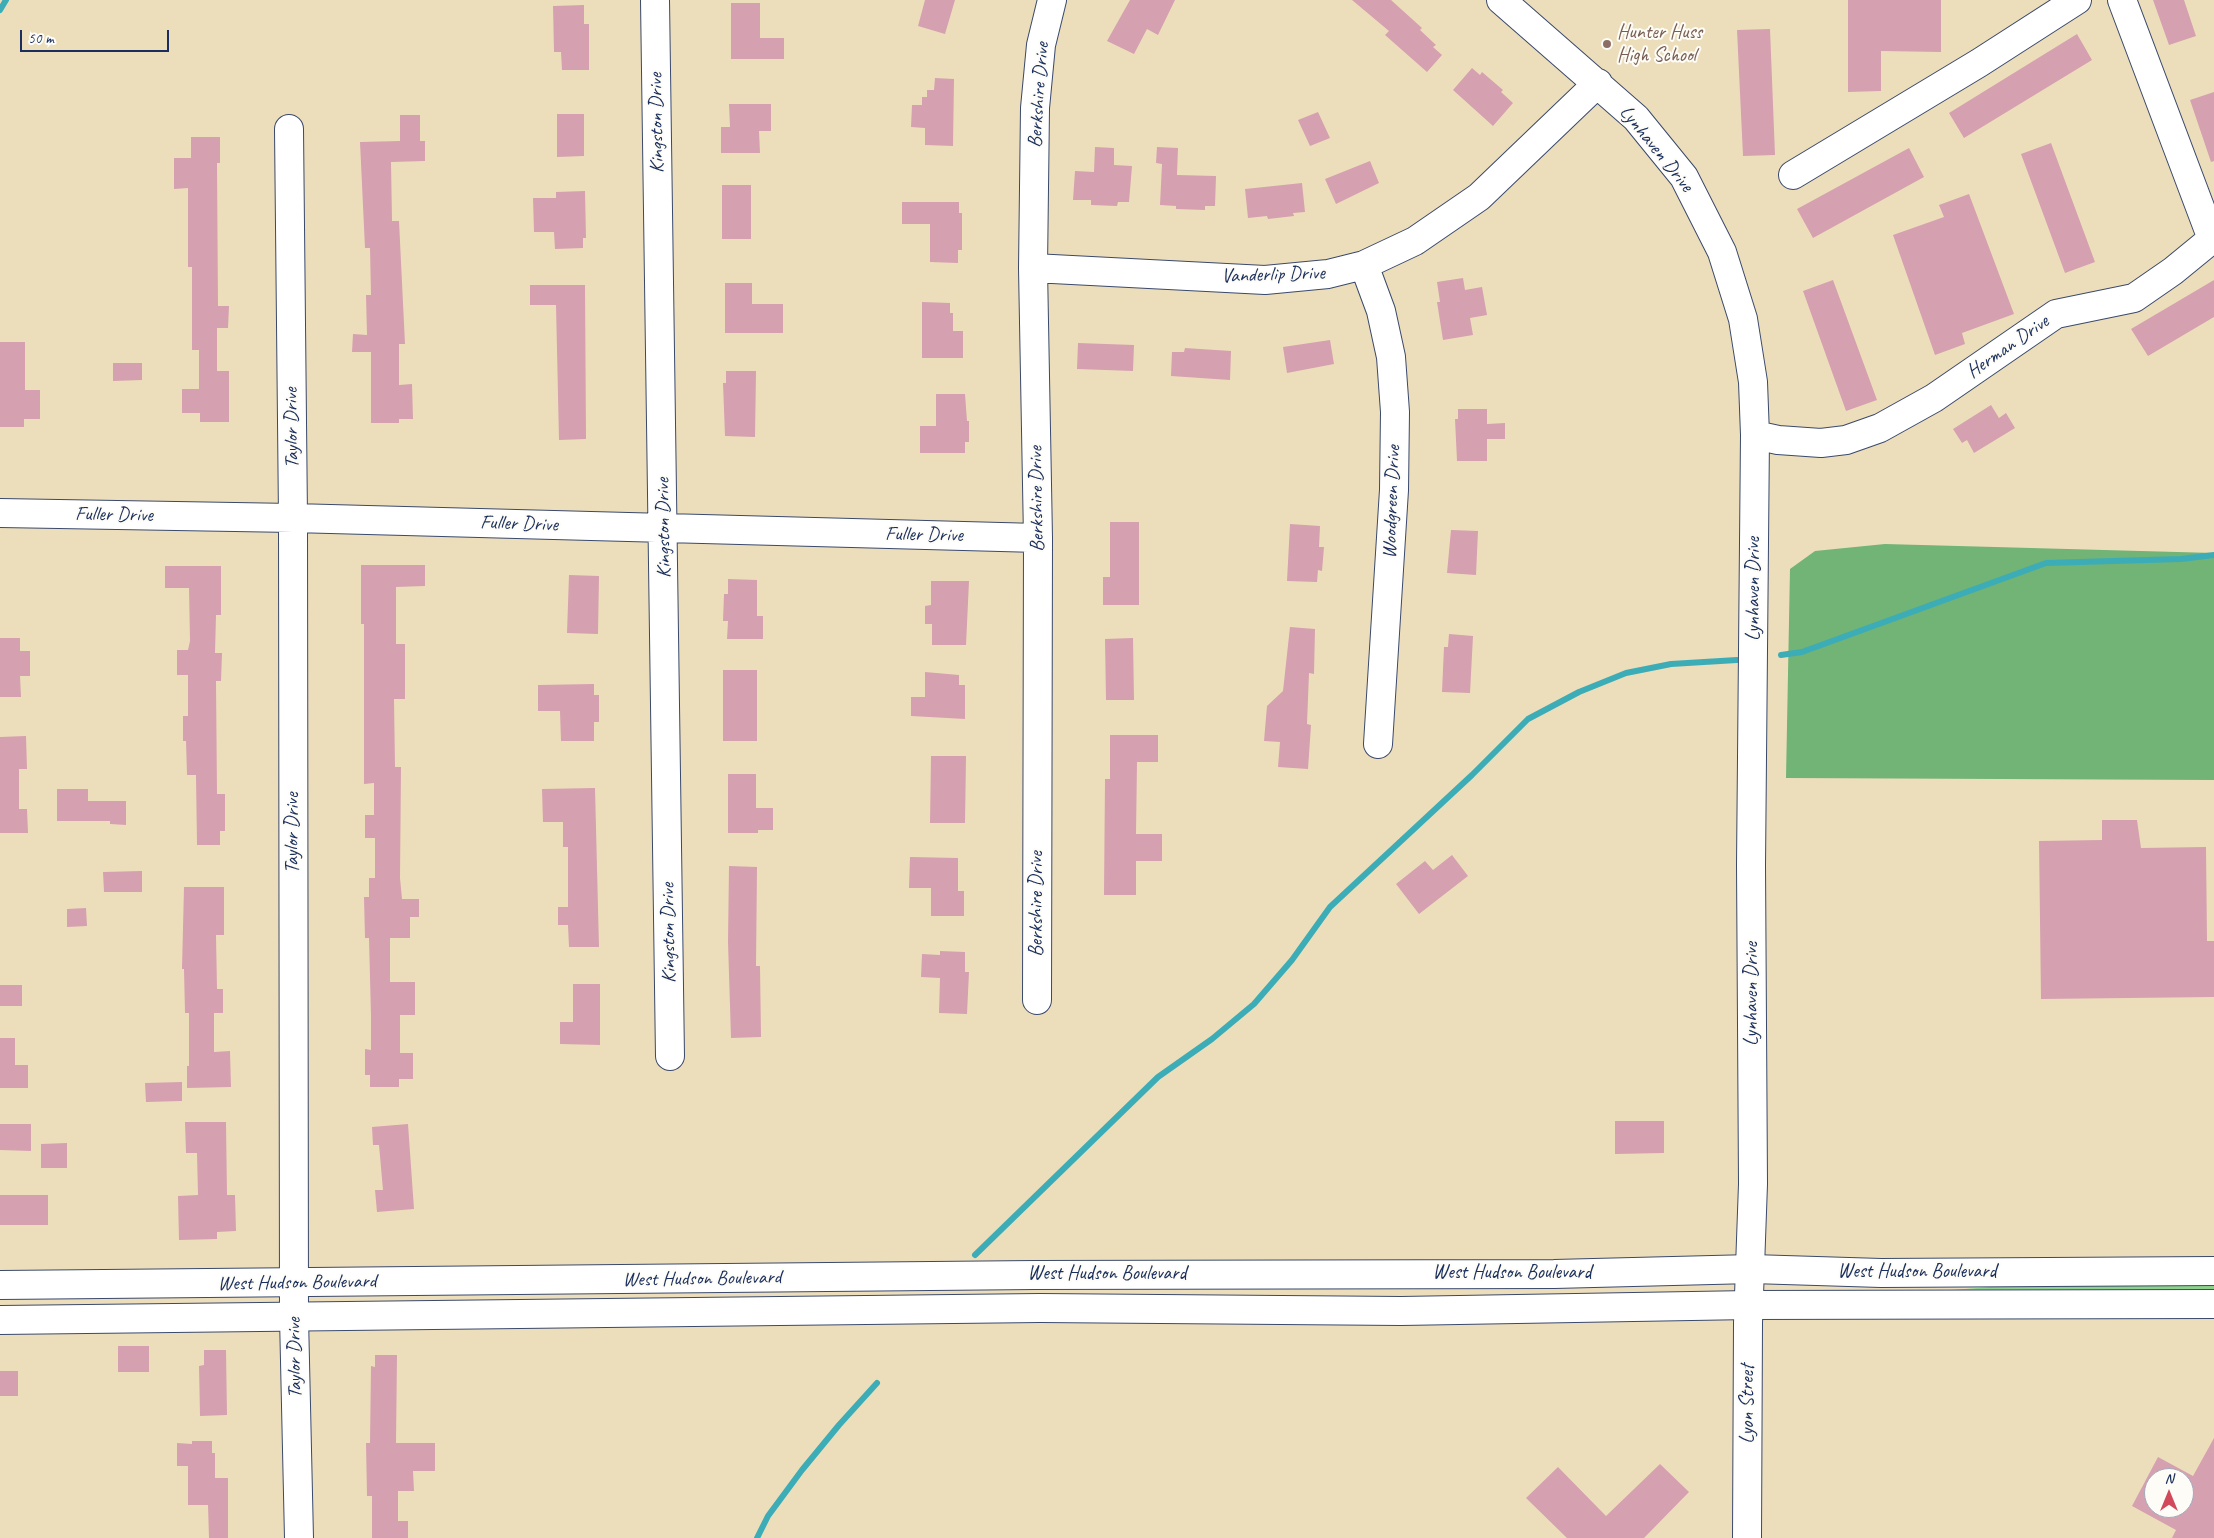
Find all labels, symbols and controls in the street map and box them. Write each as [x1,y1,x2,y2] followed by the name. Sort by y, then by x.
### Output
[22,20,171,52] scale bar
[1617,21,1702,68] place label: Hunter Huss High School
[28,29,54,48] text: 50 m
[1601,38,1613,50] marker: Hunter Huss High School
[1023,41,1055,149] street label: Berkshire Drive
[644,73,670,173] street label: Kingston Drive
[1614,101,1698,197] street label: Lynhaven Drive
[1221,261,1325,289] street label: Vanderlip Drive
[1962,310,2054,384] street label: Herman Drive
[279,387,305,469] street label: Taylor Drive
[1378,445,1406,559] street label: Woodgreen Drive
[1024,446,1050,552] street label: Berkshire Drive
[651,478,677,578] street label: Kingston Drive
[75,502,153,528] street label: Fuller Drive
[480,511,558,537] street label: Fuller Drive
[885,522,963,548] street label: Fuller Drive
[1742,537,1766,641] street label: Lynhaven Drive
[281,793,305,873] street label: Taylor Drive
[1025,851,1049,957] street label: Berkshire Drive
[656,883,682,983] street label: Kingston Drive
[1740,942,1764,1046] street label: Lynhaven Drive
[1838,1260,1996,1284] street label: West Hudson Boulevard
[1433,1261,1591,1285] street label: West Hudson Boulevard
[1028,1262,1186,1286] street label: West Hudson Boulevard
[622,1266,782,1292] street label: West Hudson Boulevard
[217,1270,377,1296] street label: West Hudson Boulevard
[282,1317,308,1399] street label: Taylor Drive
[1736,1364,1760,1444] street label: Lyon Street
[2144,1468,2194,1518] north arrow
[2165,1470,2173,1487] text: N

